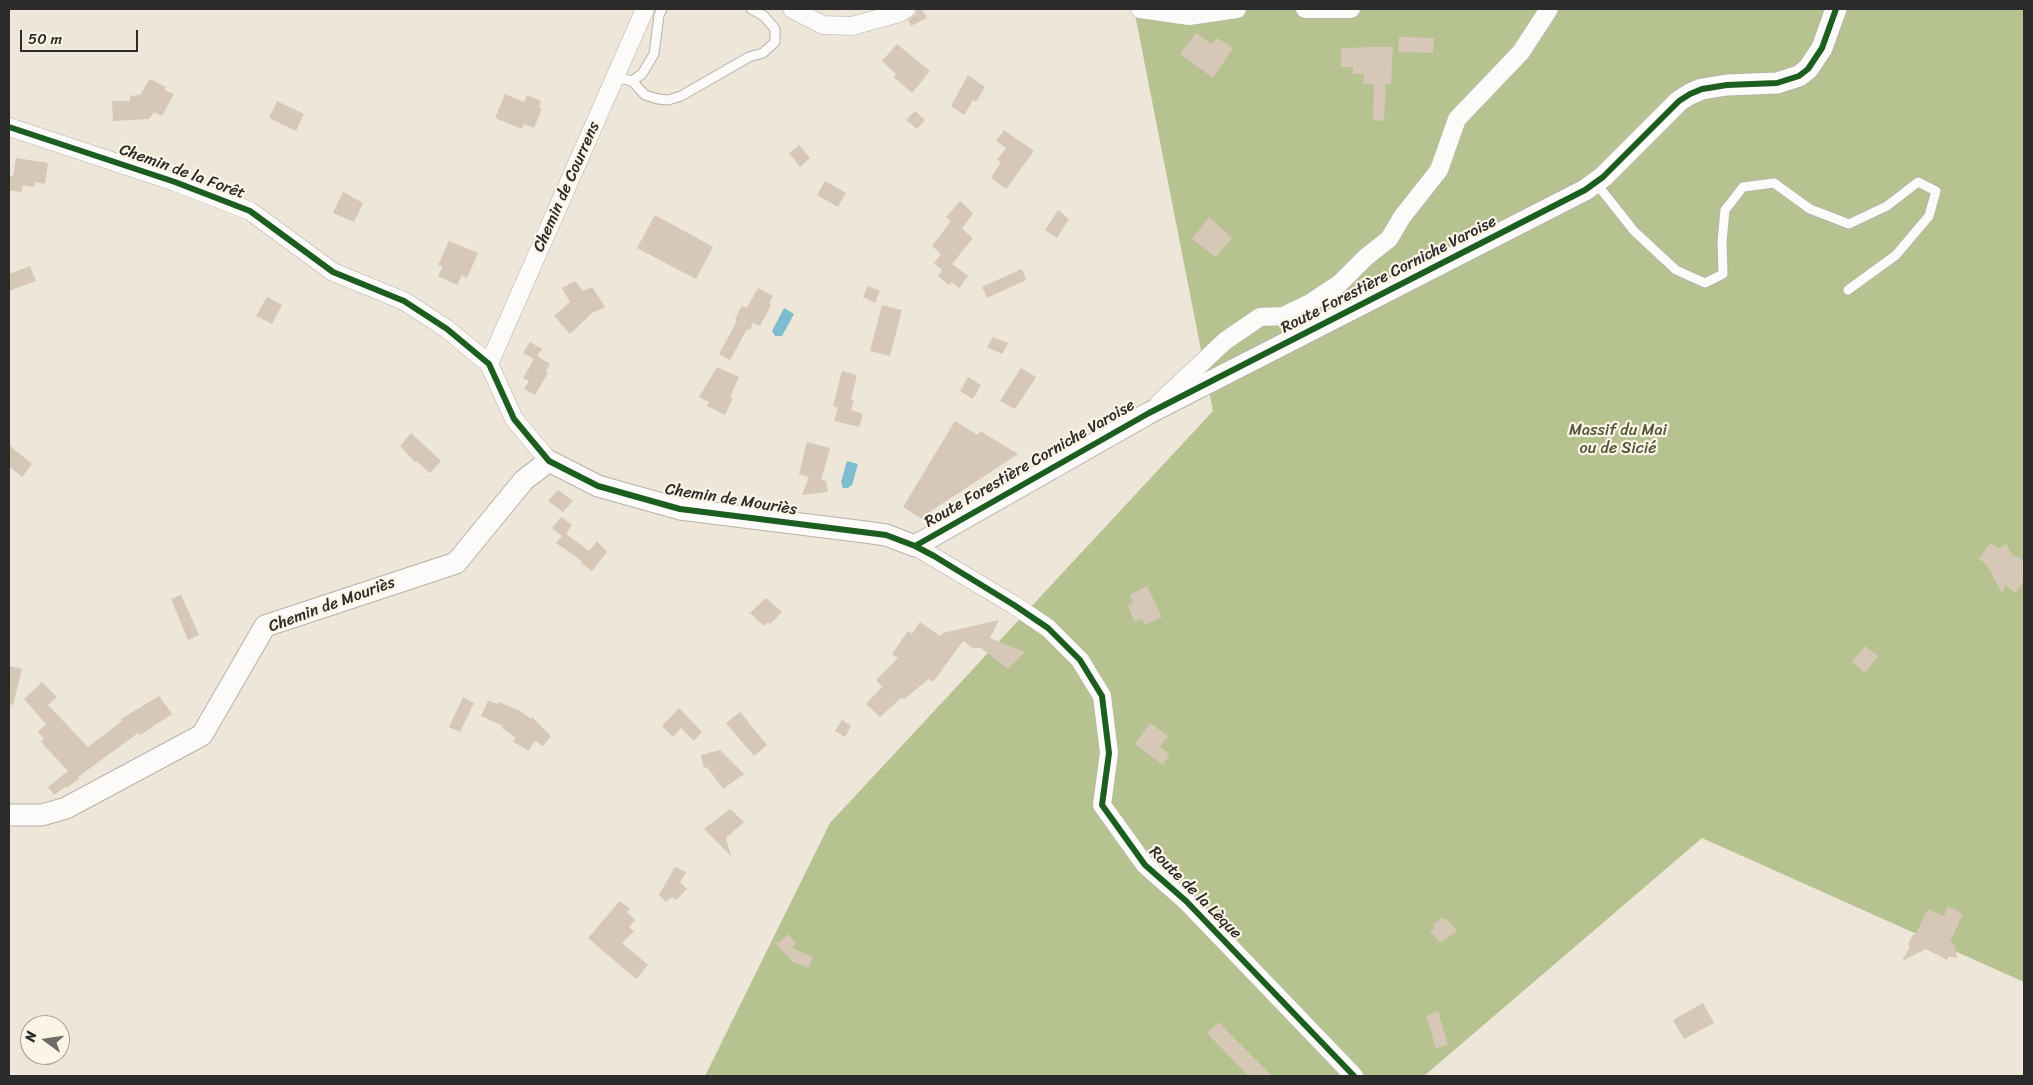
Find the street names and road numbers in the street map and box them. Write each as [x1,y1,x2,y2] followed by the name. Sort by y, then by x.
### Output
[530,119,604,255] street label: Chemin de Courrens
[117,140,247,204] street label: Chemin de la Forêt
[1278,212,1500,338] street label: Route Forestière Corniche Varoise
[922,396,1138,532] street label: Route Forestière Corniche Varoise
[664,480,798,520] street label: Chemin de Mouriès
[266,573,398,637] street label: Chemin de Mouriès
[1145,843,1245,943] street label: Route de la Lèque

